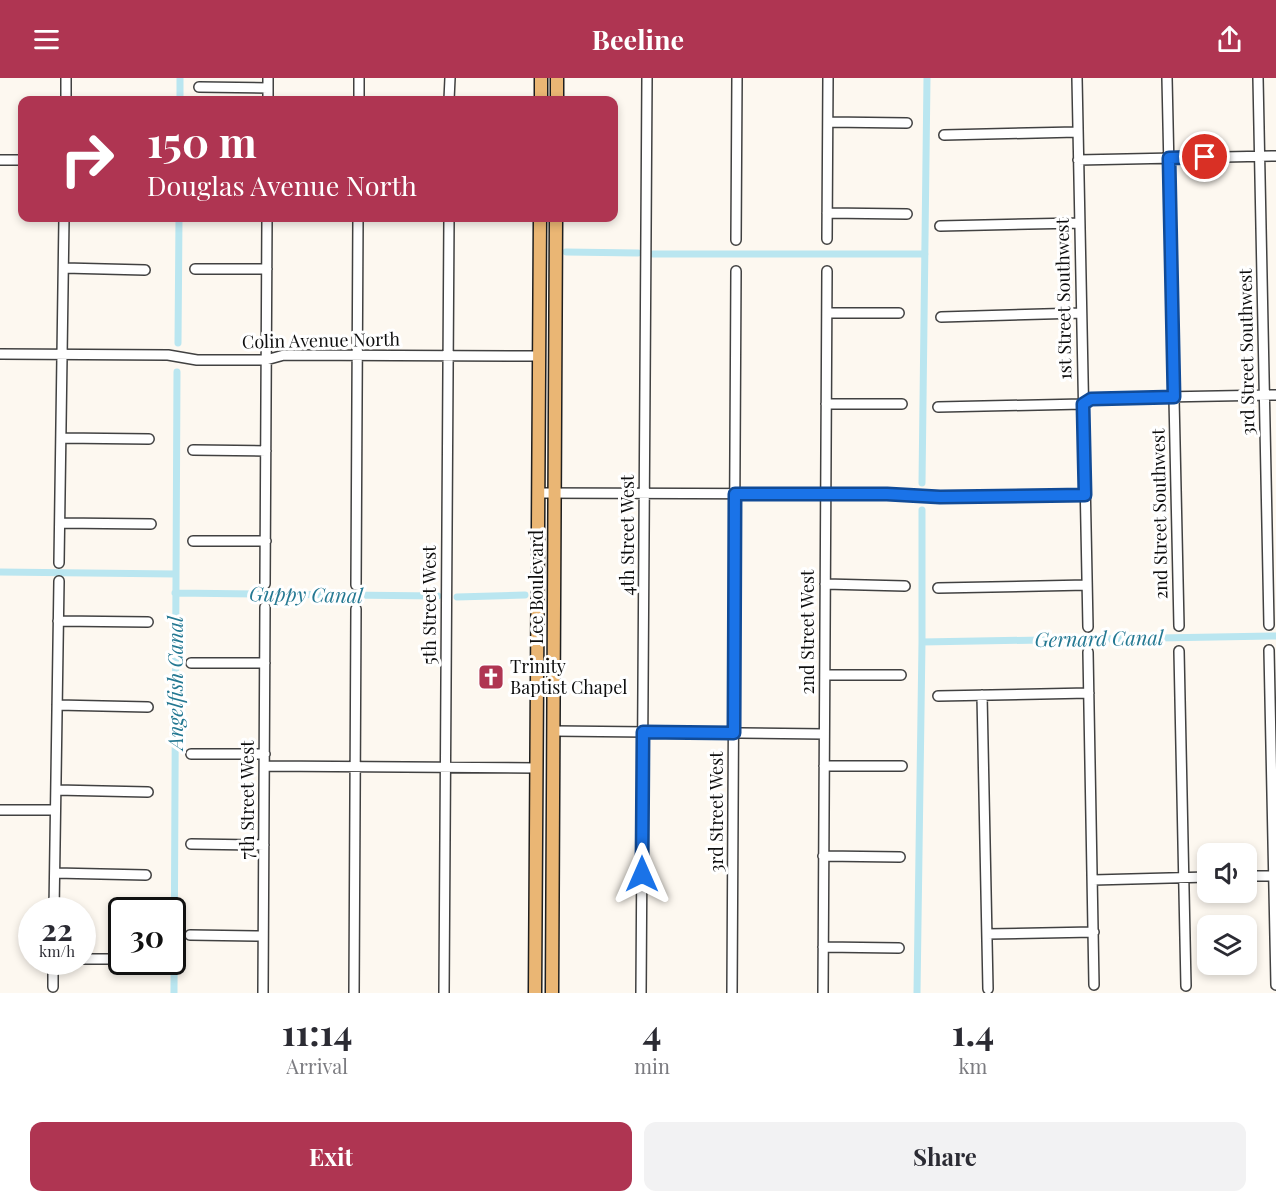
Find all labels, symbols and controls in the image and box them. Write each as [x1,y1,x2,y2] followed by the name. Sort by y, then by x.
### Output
[592,21,684,57] text: Beeline
[30,23,63,56] icon: menu
[1213,23,1246,56] icon: share
[147,113,257,169] text: 150 m
[48,120,126,198] icon: right
[1179,131,1230,182] pin
[1188,140,1221,173] icon: arrive
[147,167,417,203] text: Douglas Avenue North
[1050,217,1076,380] street label: 1st Street Southwest
[1233,268,1259,436] street label: 3rd Street Southwest
[242,327,401,353] street label: Colin Avenue North
[1145,428,1172,600] street label: 2nd Street Southwest
[615,474,639,595] street label: 4th Street West
[524,529,548,644] street label: Lee Boulevard
[417,545,441,665] street label: 5th Street West
[795,569,819,694] street label: 2nd Street West
[249,579,365,608] water label: Guppy Canal
[161,615,188,752] water label: Angelfish Canal
[1034,623,1165,652] water label: Gernard Canal
[510,654,628,699] place label: Trinity Baptist Chapel
[476,662,506,692] church icon: Trinity Baptist Chapel
[235,740,259,860] street label: 7th Street West
[704,751,728,873] street label: 3rd Street West
[610,842,674,906] position arrow
[1197,843,1257,975] map controls
[1197,843,1257,903] button: sound
[108,897,186,975] speed limit sign: 30
[41,909,73,949] text: 22
[1197,915,1257,975] button: layers
[39,941,75,961] text: km/h
[282,1007,353,1055] text: 11:14
[643,1007,662,1055] text: 4
[952,1007,994,1055] text: 1.4
[286,1052,348,1079] text: Arrival
[634,1052,670,1079] text: min
[959,1052,987,1079] text: km
[30,1122,632,1191] button: Exit
[644,1122,1246,1191] button: Share

